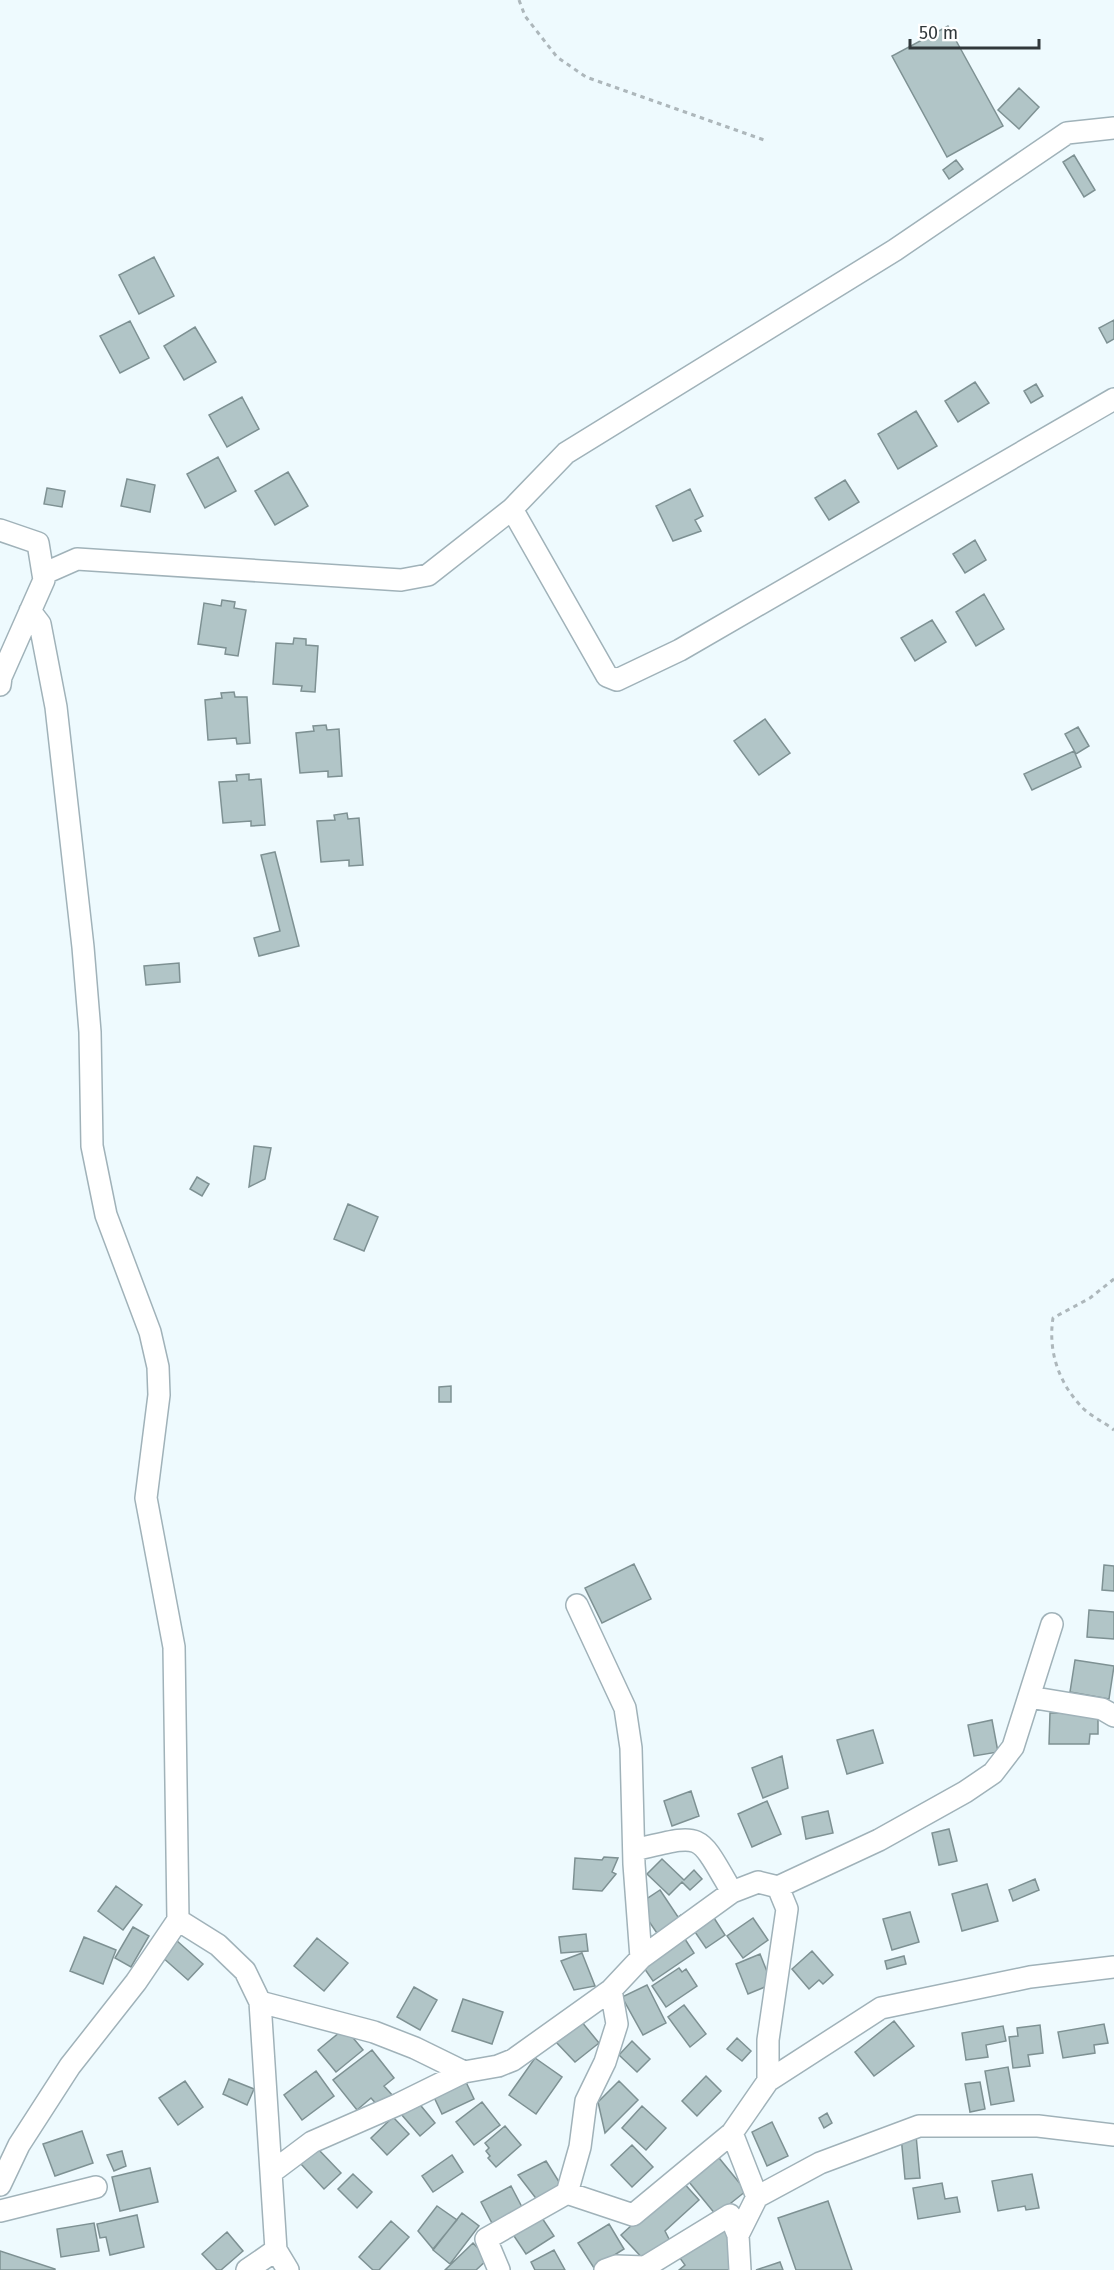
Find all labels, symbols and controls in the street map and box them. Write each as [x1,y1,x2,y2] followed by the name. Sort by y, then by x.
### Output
[910,12,1039,50] scale bar
[919,22,958,44] text: 50 m

